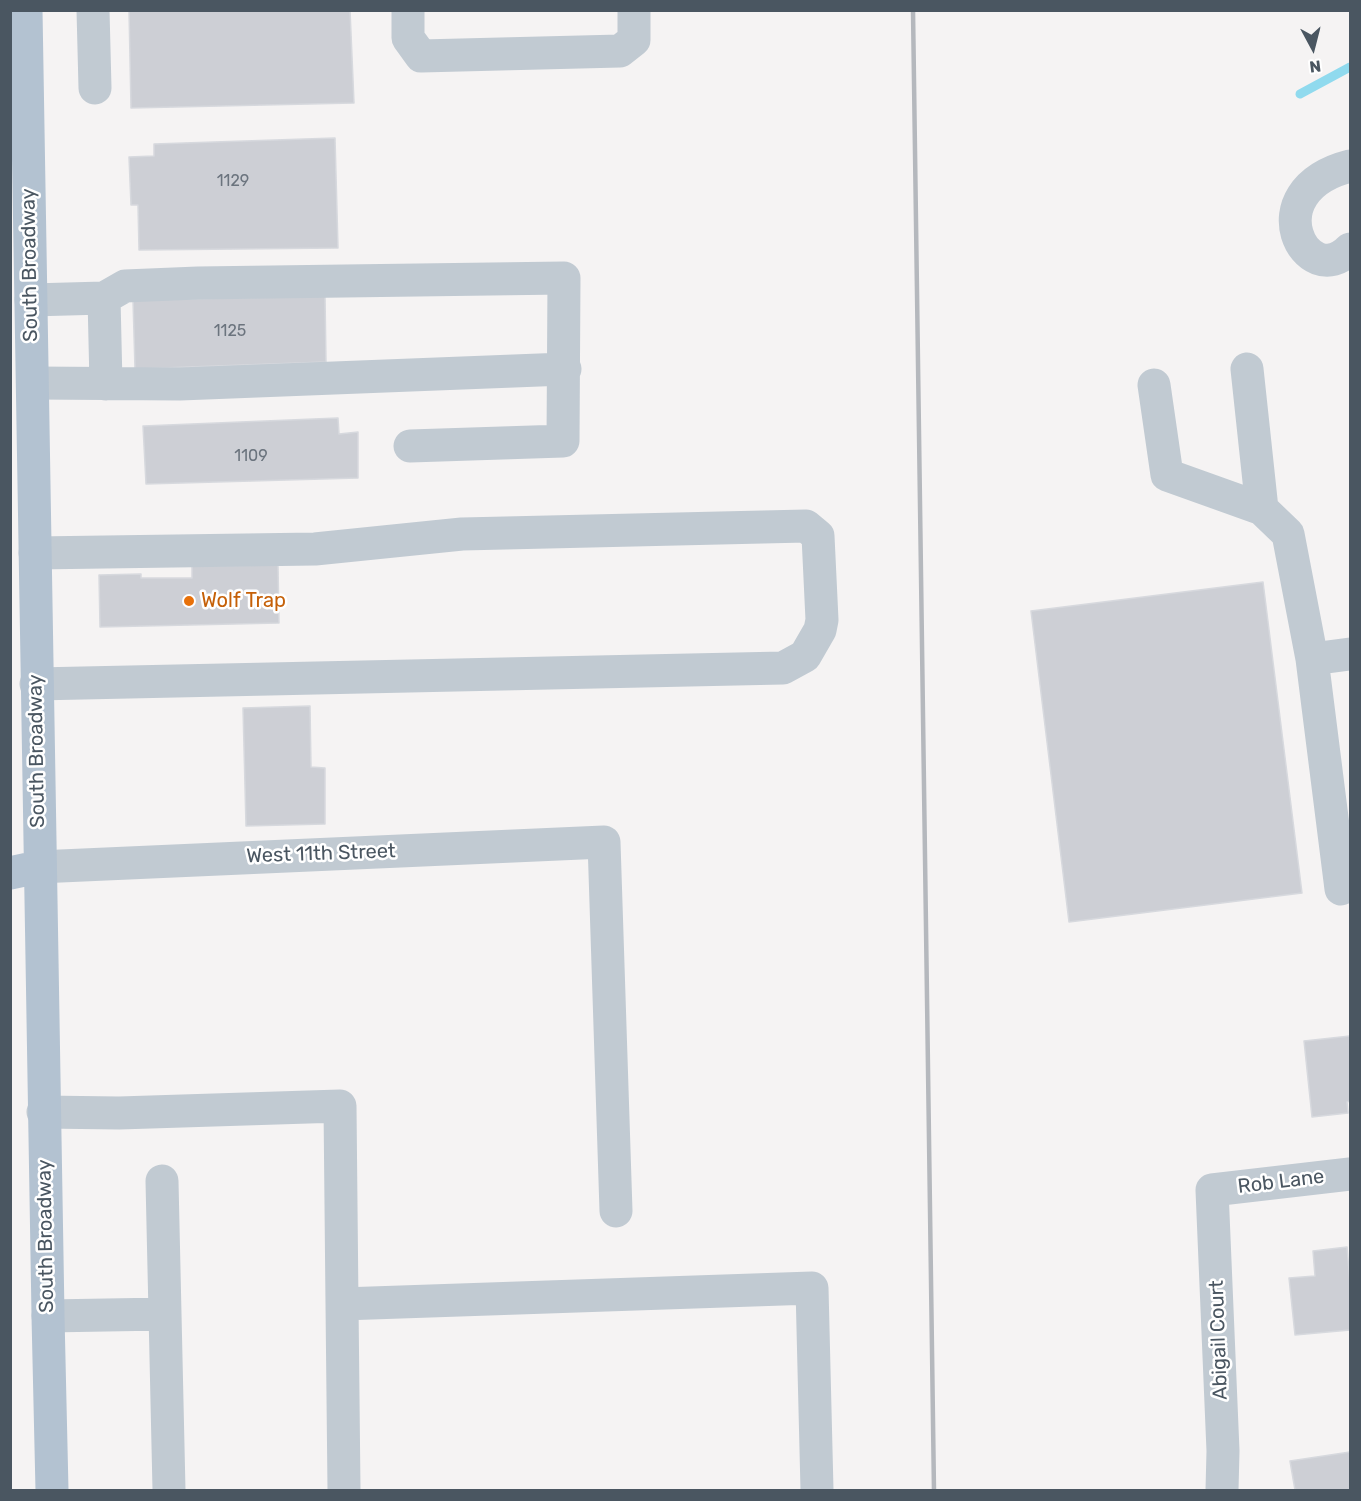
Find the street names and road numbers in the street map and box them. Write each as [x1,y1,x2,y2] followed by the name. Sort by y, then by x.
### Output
[17,188,43,342] street label: South Broadway
[24,674,50,828] street label: South Broadway
[246,839,396,869] street label: West 11th Street
[33,1159,59,1313] street label: South Broadway
[1236,1165,1326,1199] street label: Rob Lane
[1205,1280,1233,1400] street label: Abigail Court

